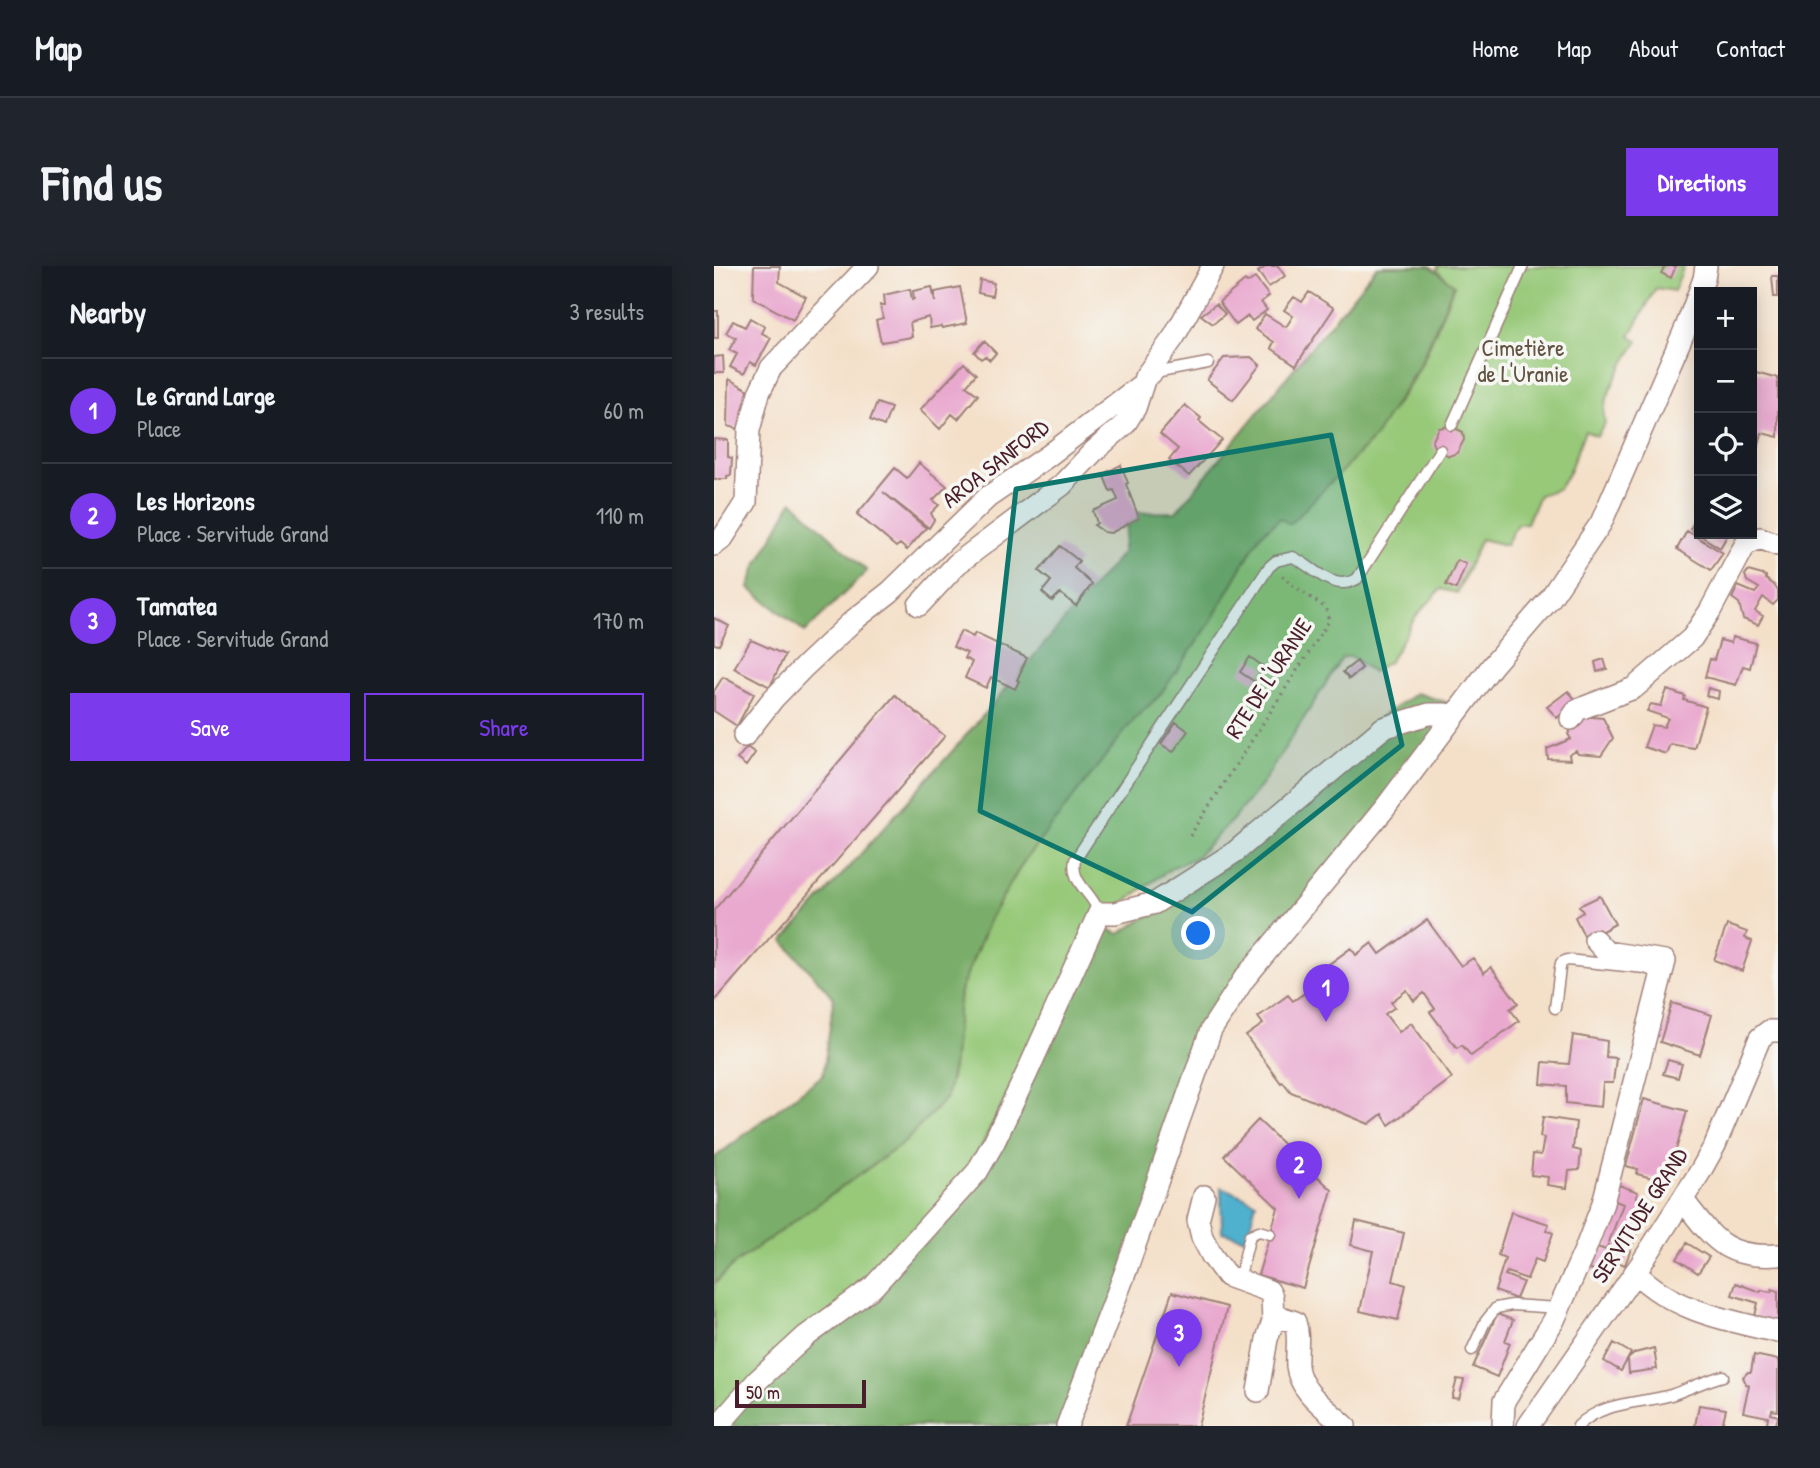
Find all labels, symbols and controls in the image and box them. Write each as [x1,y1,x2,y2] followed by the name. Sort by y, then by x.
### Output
[35,26,82,70] text: Map
[1472,32,1519,64] text: Home
[1557,32,1591,64] text: Map
[1629,32,1678,64] text: About
[1716,32,1785,64] text: Contact
[1626,148,1778,216] button: Directions
[42,149,162,215] text: Find us
[1694,287,1757,539] map controls
[1694,287,1757,350] button: +
[70,292,146,332] text: Nearby
[569,296,644,327] text: 3 results
[1478,332,1568,389] park label: Cimetière de L'Uranie
[1694,350,1757,413] button: −
[137,378,275,413] text: Le Grand Large
[89,395,97,426] text: 1
[604,395,644,426] text: 60 m
[935,411,1055,515] street label: AROA SANFORD
[137,413,181,444] text: Place
[1694,413,1757,476] button: locate
[1694,476,1757,539] button: layers
[137,483,255,518] text: Les Horizons
[88,500,98,531] text: 2
[596,500,644,531] text: 110 m
[137,518,328,549] text: Place · Servitude Grand
[137,588,217,623] text: Tamatea
[88,605,98,636] text: 3
[593,605,644,636] text: 170 m
[1218,612,1318,744] street label: RTE DE L'URANIE
[137,623,328,654] text: Place · Servitude Grand
[70,693,350,761] button: Save
[364,693,644,761] button: Share
[1181,916,1215,950] your location
[1303,964,1349,1022] pin: 1
[1276,1141,1322,1199] pin: 2
[1584,1141,1694,1289] street label: SERVITUDE GRAND
[1156,1309,1202,1367] pin: 3
[735,1377,866,1409] scale bar
[746,1379,780,1405] text: 50 m

